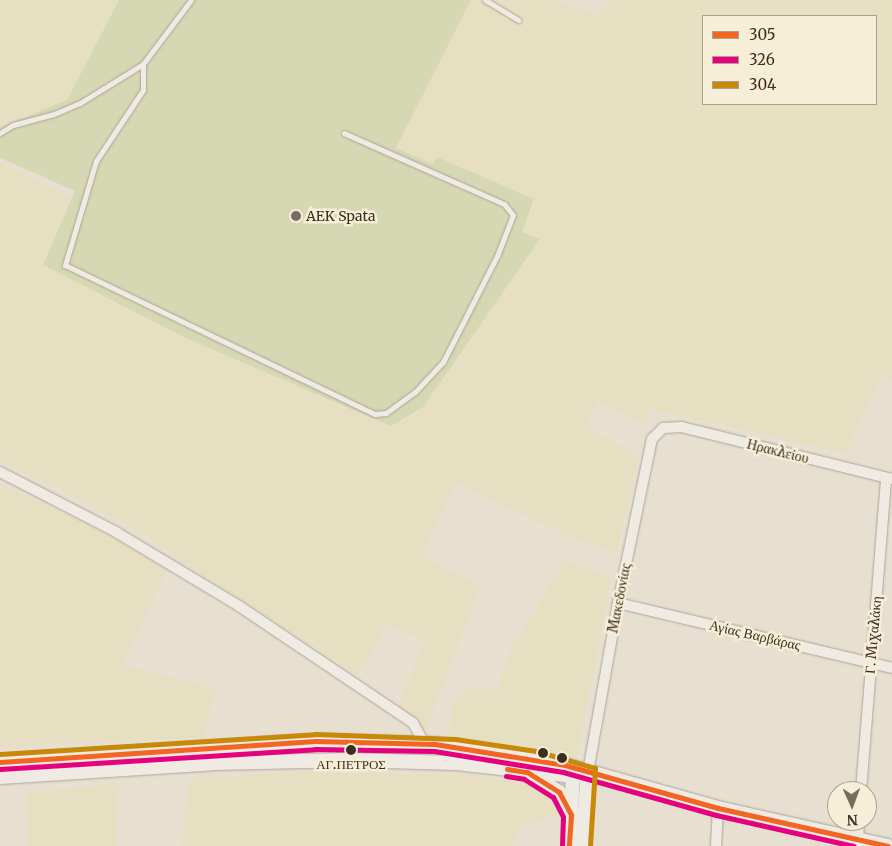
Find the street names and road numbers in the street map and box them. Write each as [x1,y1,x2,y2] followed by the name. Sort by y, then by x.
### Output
[745,435,811,467] street label: Ηρακλείου
[604,562,634,634] street label: Μακεδονίας
[861,595,885,675] street label: Γ. Μιχαλάκη
[708,616,802,654] street label: Αγίας Βαρβάρας

